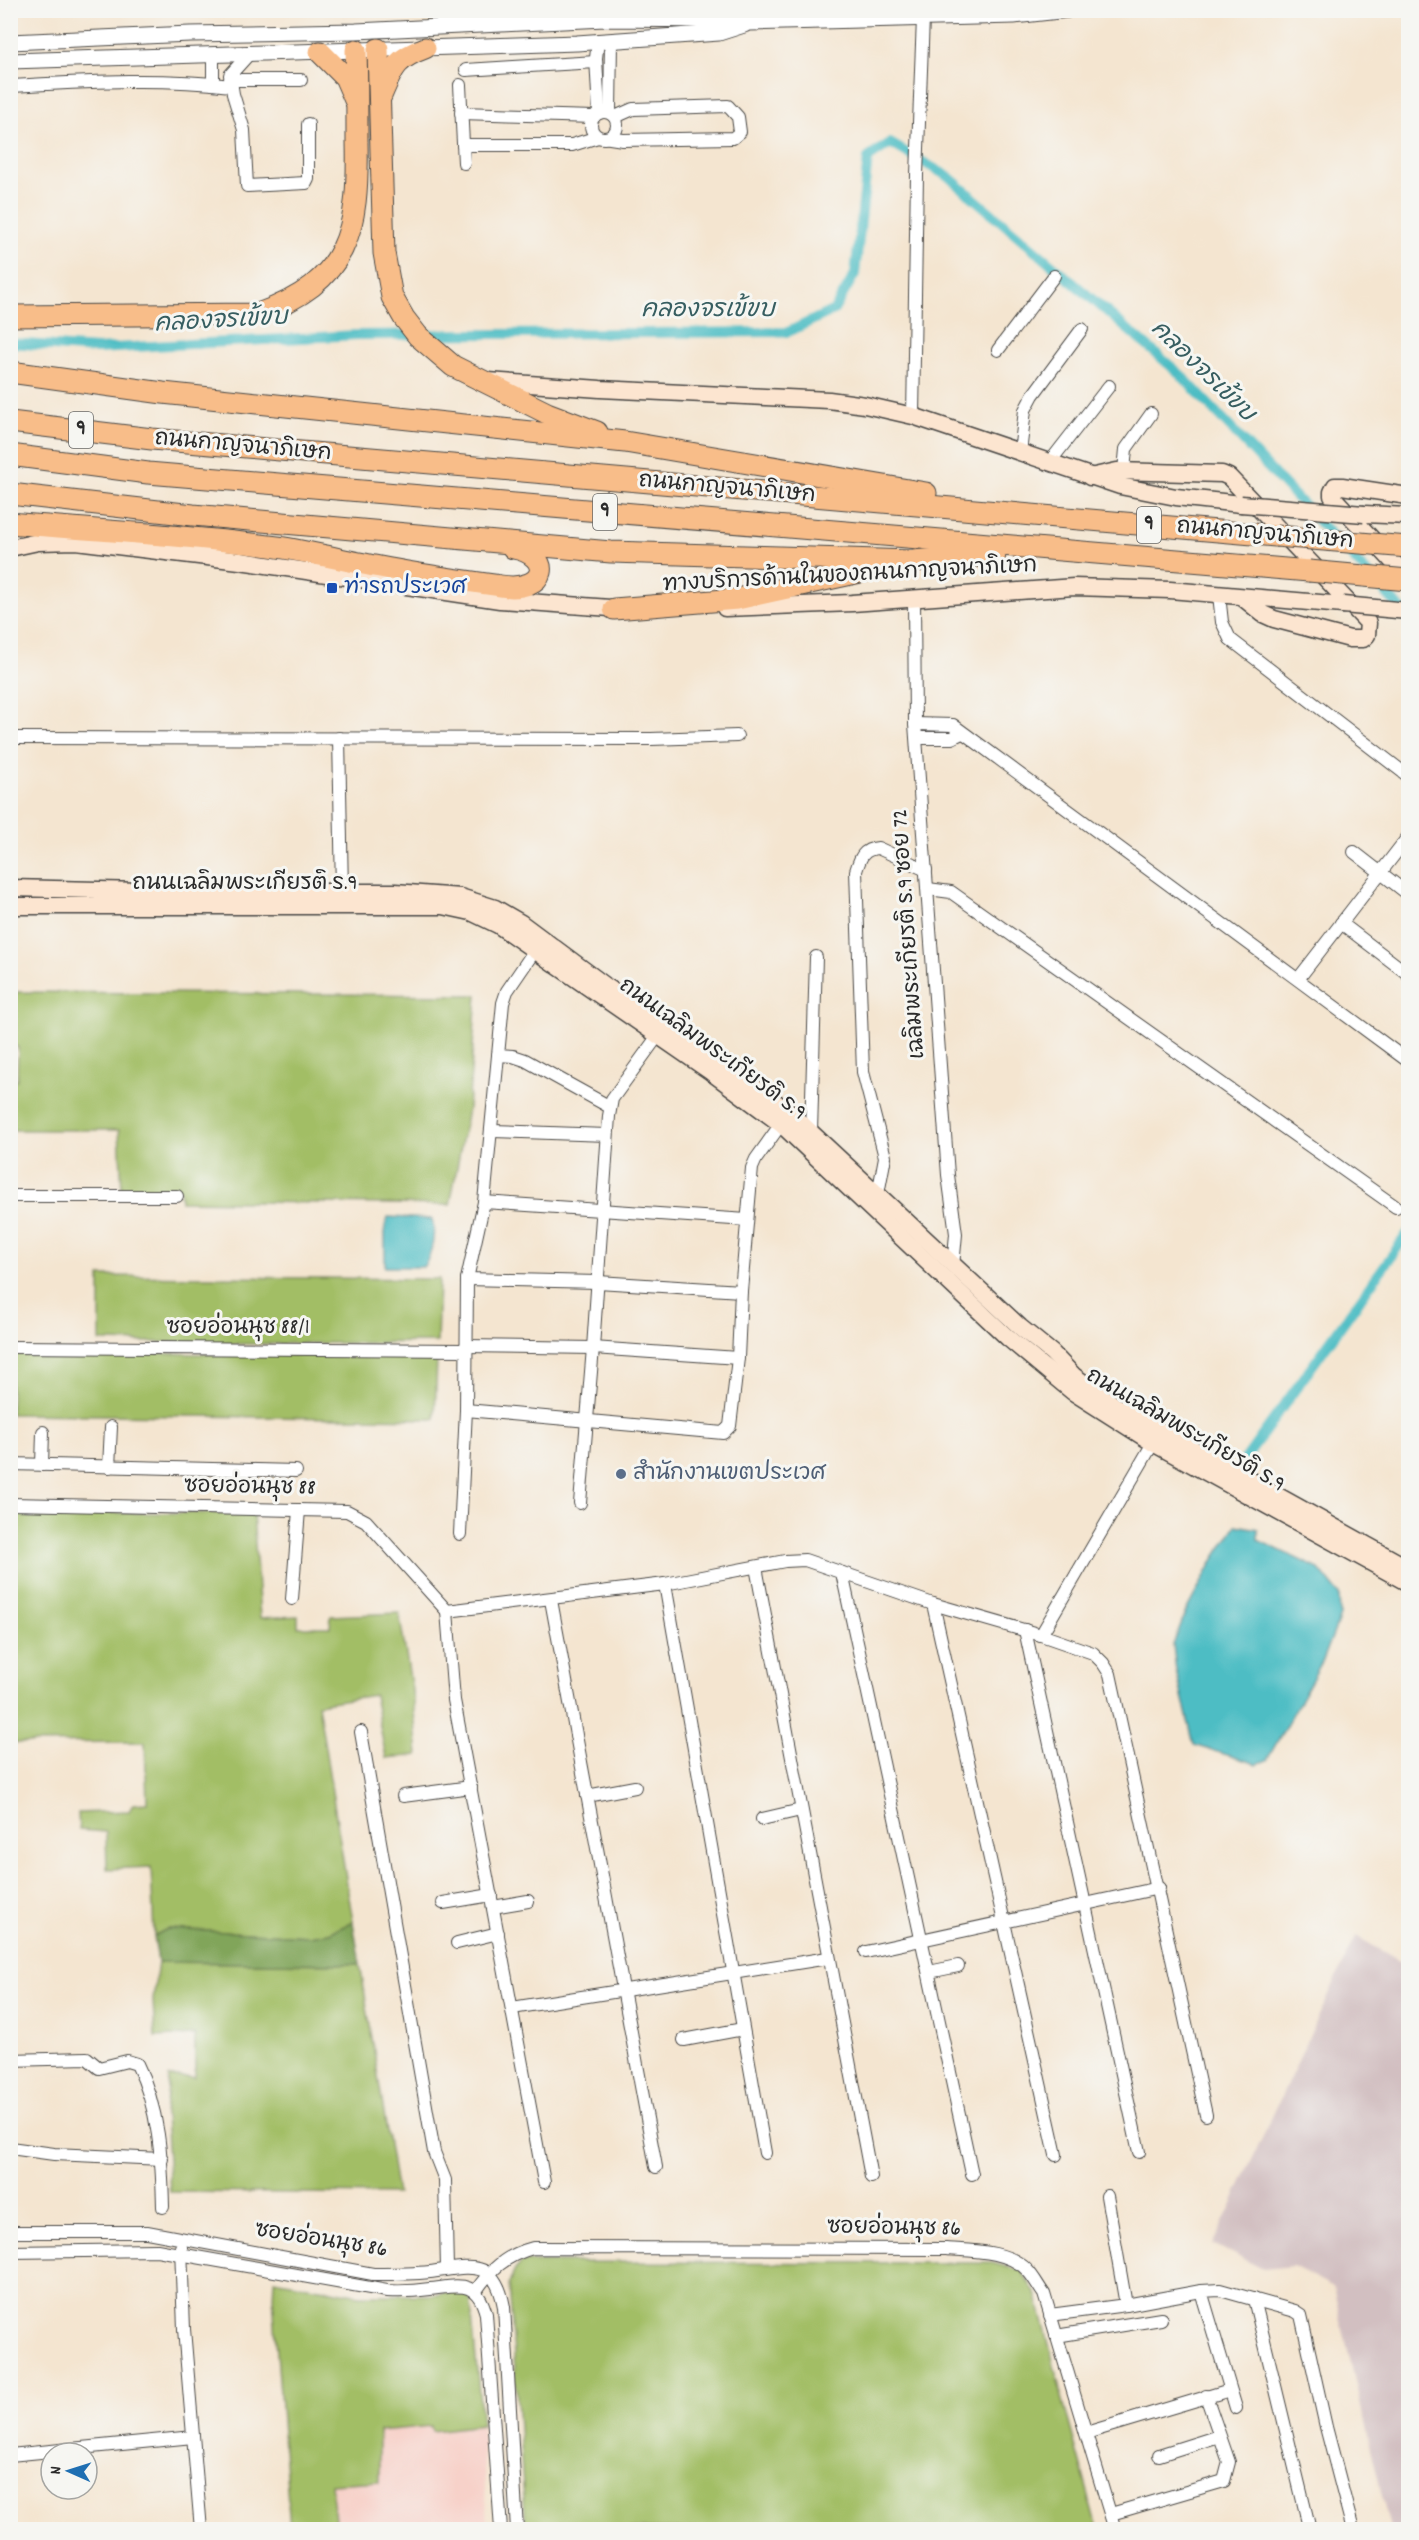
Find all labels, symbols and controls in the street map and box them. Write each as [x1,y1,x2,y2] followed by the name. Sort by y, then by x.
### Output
[641,293,777,328] water label: คลองจรเข้ขบ
[153,300,290,342] water label: คลองจรเข้ขบ
[1142,313,1264,432] water label: คลองจรเข้ขบ
[69,412,93,448] road number: 9
[153,423,333,470] street label: ถนนกาญจนาภิเษก
[637,465,817,512] street label: ถนนกาญจนาภิเษก
[593,494,617,530] road number: 9
[1137,507,1161,543] road number: 9
[1175,511,1355,558] street label: ถนนกาญจนาภิเษก
[662,549,1038,601] street label: ทางบริการด้านในของถนนกาญจนาภิเษก
[344,572,468,604] place label: ท่ารถประเวศ
[325,581,339,595] marker: ท่ารถประเวศ
[885,808,934,1060] street label: เฉลิมพระเกียรติ ร.9 ซอย 72
[132,868,358,900] street label: ถนนเฉลิมพระเกียรติ ร.9
[612,970,813,1129] street label: ถนนเฉลิมพระเกียรติ ร.9
[166,1312,310,1344] street label: ซอยอ่อนนุช 88/1
[1080,1360,1291,1501] street label: ถนนเฉลิมพระเกียรติ ร.9
[633,1458,827,1490] place label: สำนักงานเขตประเวศ
[614,1467,628,1481] marker: สำนักงานเขตประเวศ
[184,1470,316,1505] street label: ซอยอ่อนนุช 88
[827,2211,961,2246] street label: ซอยอ่อนนุช 86
[252,2214,390,2267] street label: ซอยอ่อนนุช 86
[39,2441,99,2501] north arrow
[45,2466,68,2475] text: N

